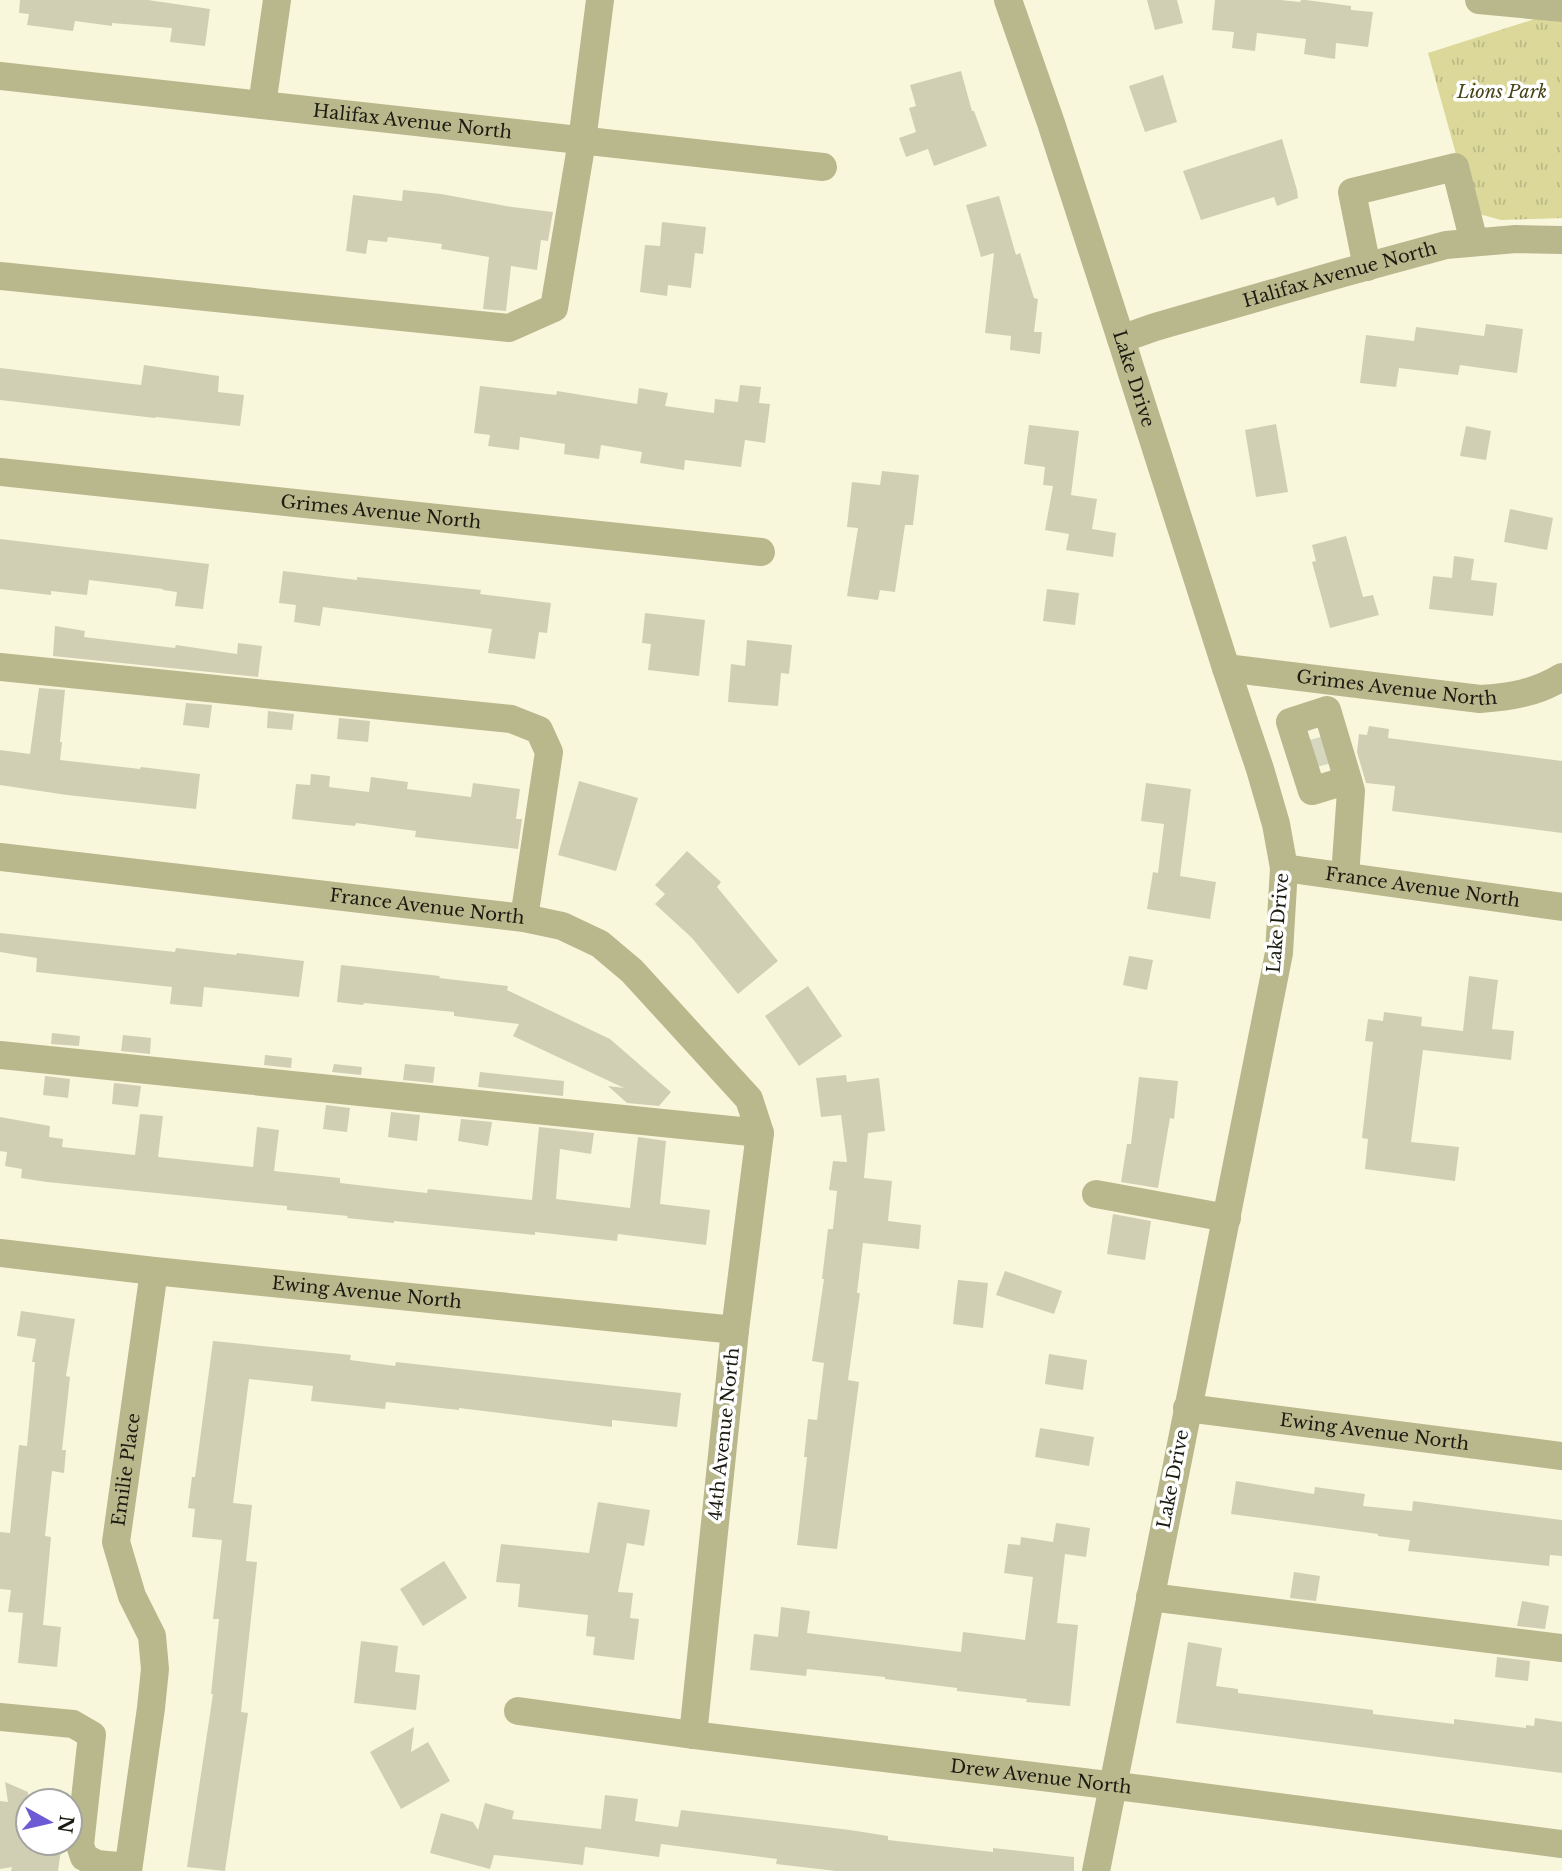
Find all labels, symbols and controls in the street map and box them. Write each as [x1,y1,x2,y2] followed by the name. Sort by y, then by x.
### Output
[1456,81,1547,103] park label: Lions Park
[312,100,513,144] street label: Halifax Avenue North
[1240,237,1439,312] street label: Halifax Avenue North
[1108,327,1159,430] street label: Lake Drive
[279,491,482,534] street label: Grimes Avenue North
[1295,666,1498,710] street label: Grimes Avenue North
[1324,863,1521,912] street label: France Avenue North
[1263,872,1293,974] street label: Lake Drive
[328,884,526,929] street label: France Avenue North
[271,1272,463,1313] street label: Ewing Avenue North
[704,1347,744,1521] street label: 44th Avenue North
[1278,1409,1470,1455] street label: Ewing Avenue North
[107,1412,145,1528] street label: Emilie Place
[1153,1428,1193,1530] street label: Lake Drive
[949,1755,1133,1799] street label: Drew Avenue North
[14,1787,84,1857] north arrow
[53,1814,78,1835] text: N

